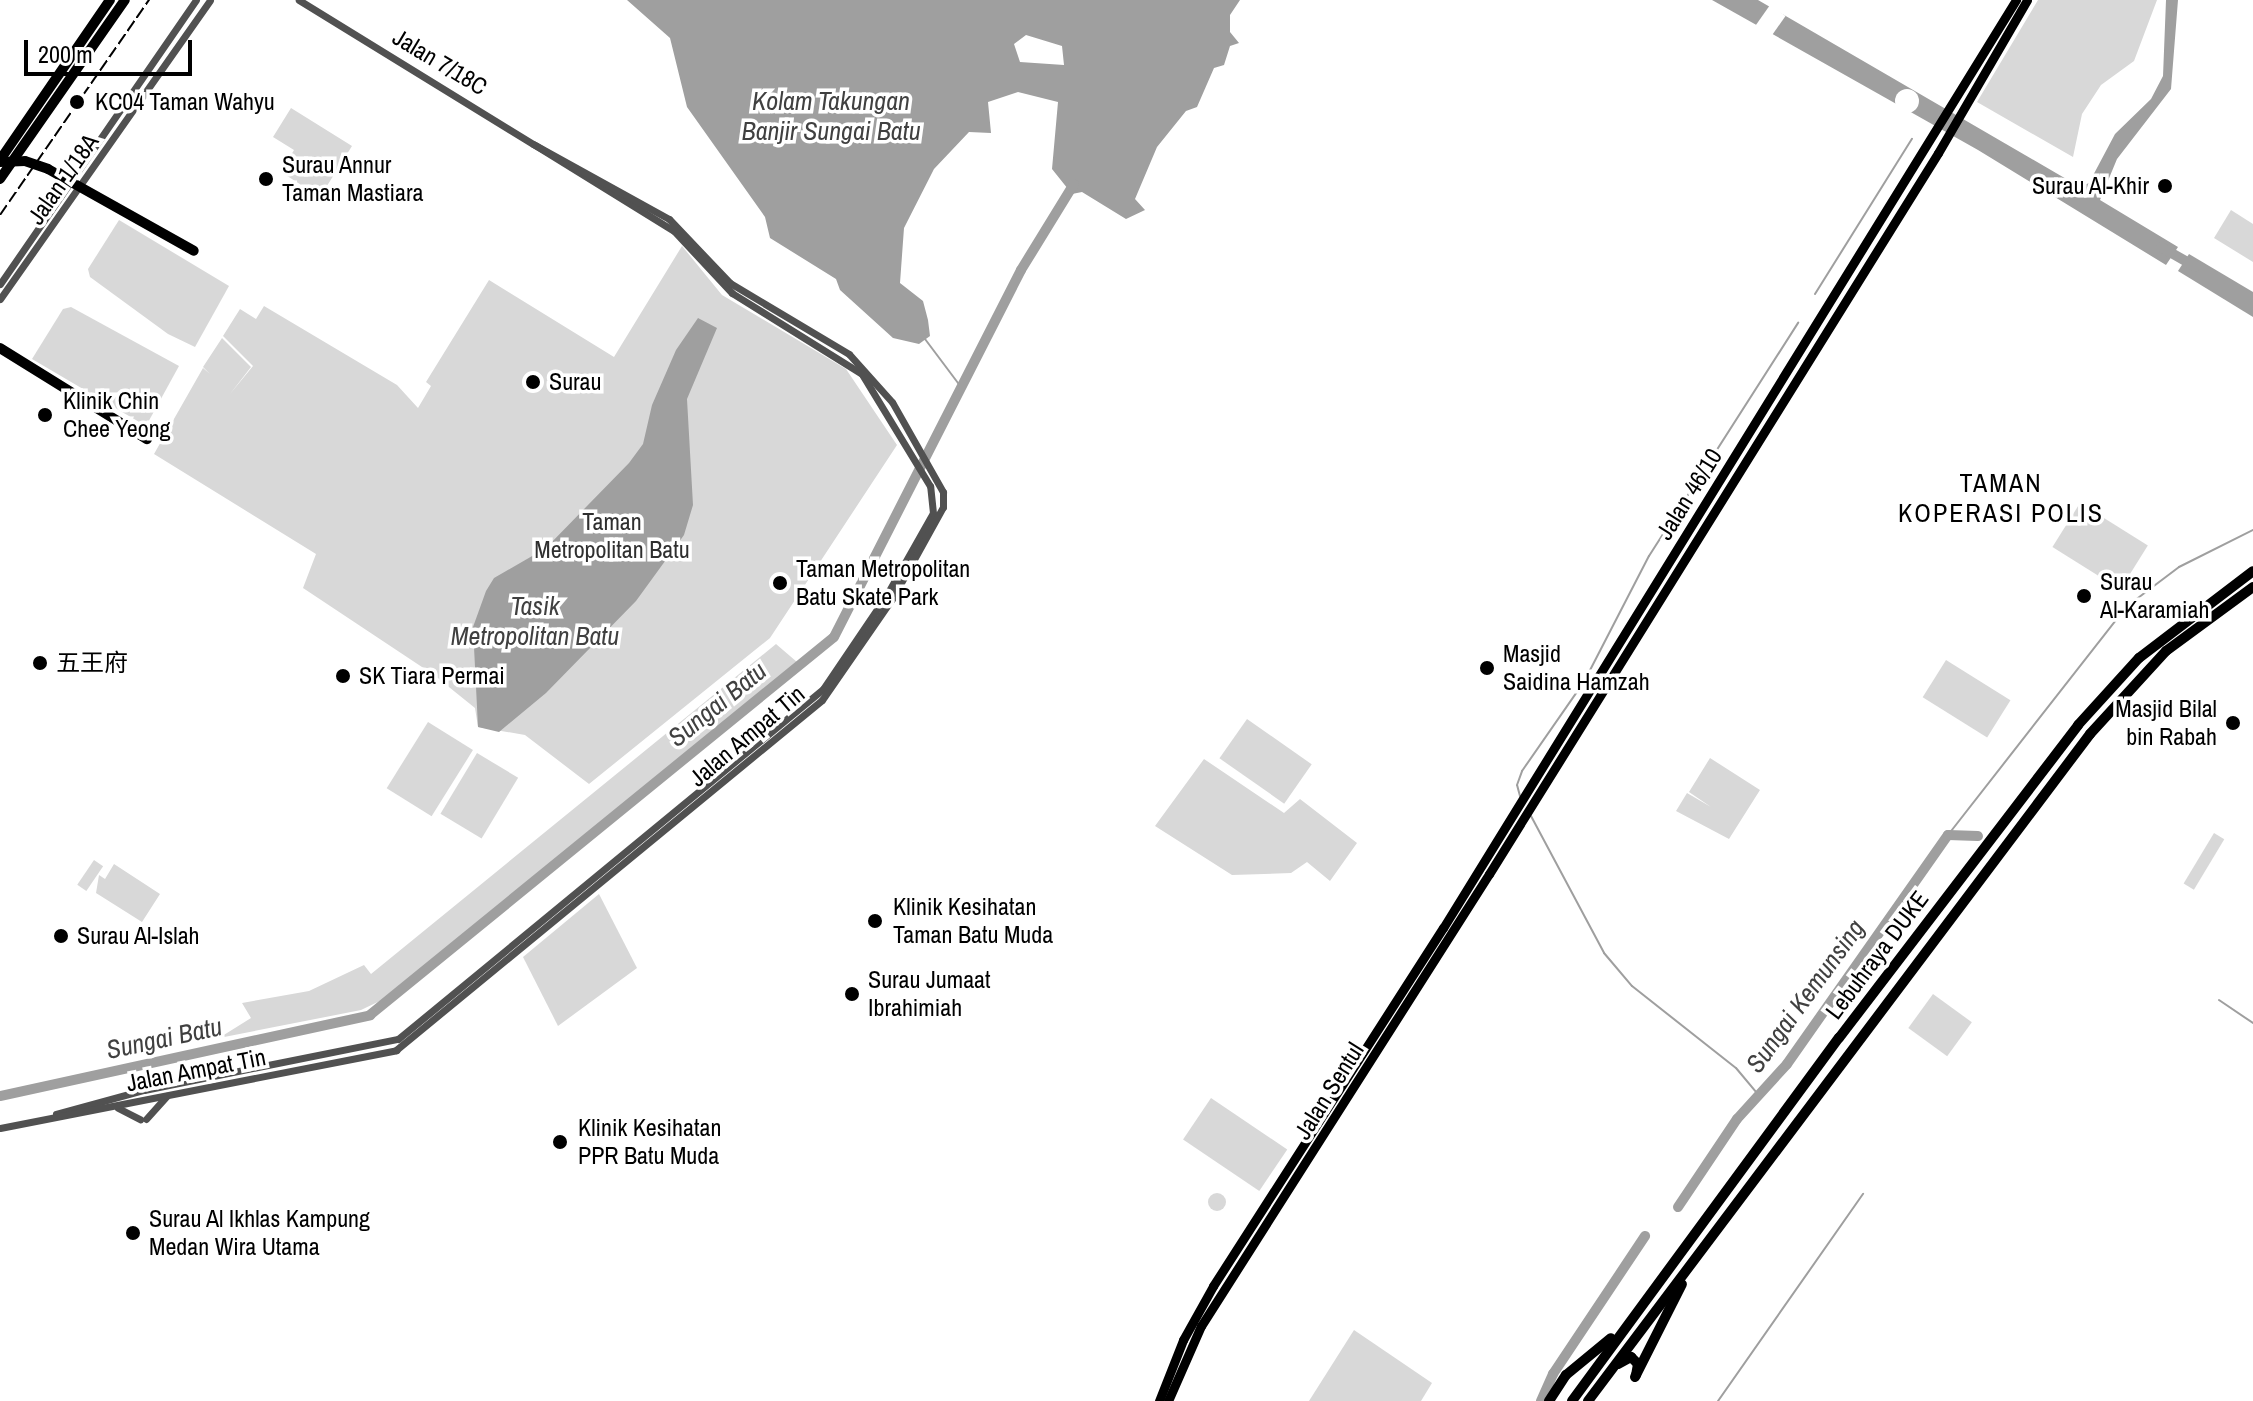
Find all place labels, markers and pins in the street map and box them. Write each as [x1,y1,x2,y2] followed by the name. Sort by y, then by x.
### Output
[95,88,275,116] place label: KC04 Taman Wahyu
[66,91,88,113] marker: KC04 Taman Wahyu
[282,151,423,207] place label: Surau Annur Taman Mastiara
[257,170,275,188] marker: Surau Annur Taman Mastiara
[2031,172,2149,200] place label: Surau Al-Khir
[2156,177,2174,195] marker: Surau Al-Khir
[549,368,602,396] place label: Surau
[524,373,542,391] marker: Surau
[63,387,171,443] place label: Klinik Chin Chee Yeong
[34,404,56,426] marker: Klinik Chin Chee Yeong
[796,555,970,611] place label: Taman Metropolitan Batu Skate Park
[2100,568,2209,624] place label: Surau Al-Karamiah
[771,574,789,592] marker: Taman Metropolitan Batu Skate Park
[2075,587,2093,605] marker: Surau Al-Karamiah
[1503,640,1650,696] place label: Masjid Saidina Hamzah
[56,649,128,677] place label: 五王府
[31,654,49,672] marker: 五王府
[1478,659,1496,677] marker: Masjid Saidina Hamzah
[359,662,505,690] place label: SK Tiara Permai
[334,667,352,685] marker: SK Tiara Permai
[2115,695,2217,751] place label: Masjid Bilal bin Rabah
[2224,714,2242,732] marker: Masjid Bilal bin Rabah
[893,893,1053,949] place label: Klinik Kesihatan Taman Batu Muda
[864,910,886,932] marker: Klinik Kesihatan Taman Batu Muda
[77,922,201,950] place label: Surau Al-Islah
[52,927,70,945] marker: Surau Al-Islah
[868,966,991,1022] place label: Surau Jumaat Ibrahimiah
[843,985,861,1003] marker: Surau Jumaat Ibrahimiah
[578,1114,721,1170] place label: Klinik Kesihatan PPR Batu Muda
[549,1131,571,1153] marker: Klinik Kesihatan PPR Batu Muda
[149,1205,371,1261] place label: Surau Al Ikhlas Kampung Medan Wira Utama
[124,1224,142,1242] marker: Surau Al Ikhlas Kampung Medan Wira Utama

